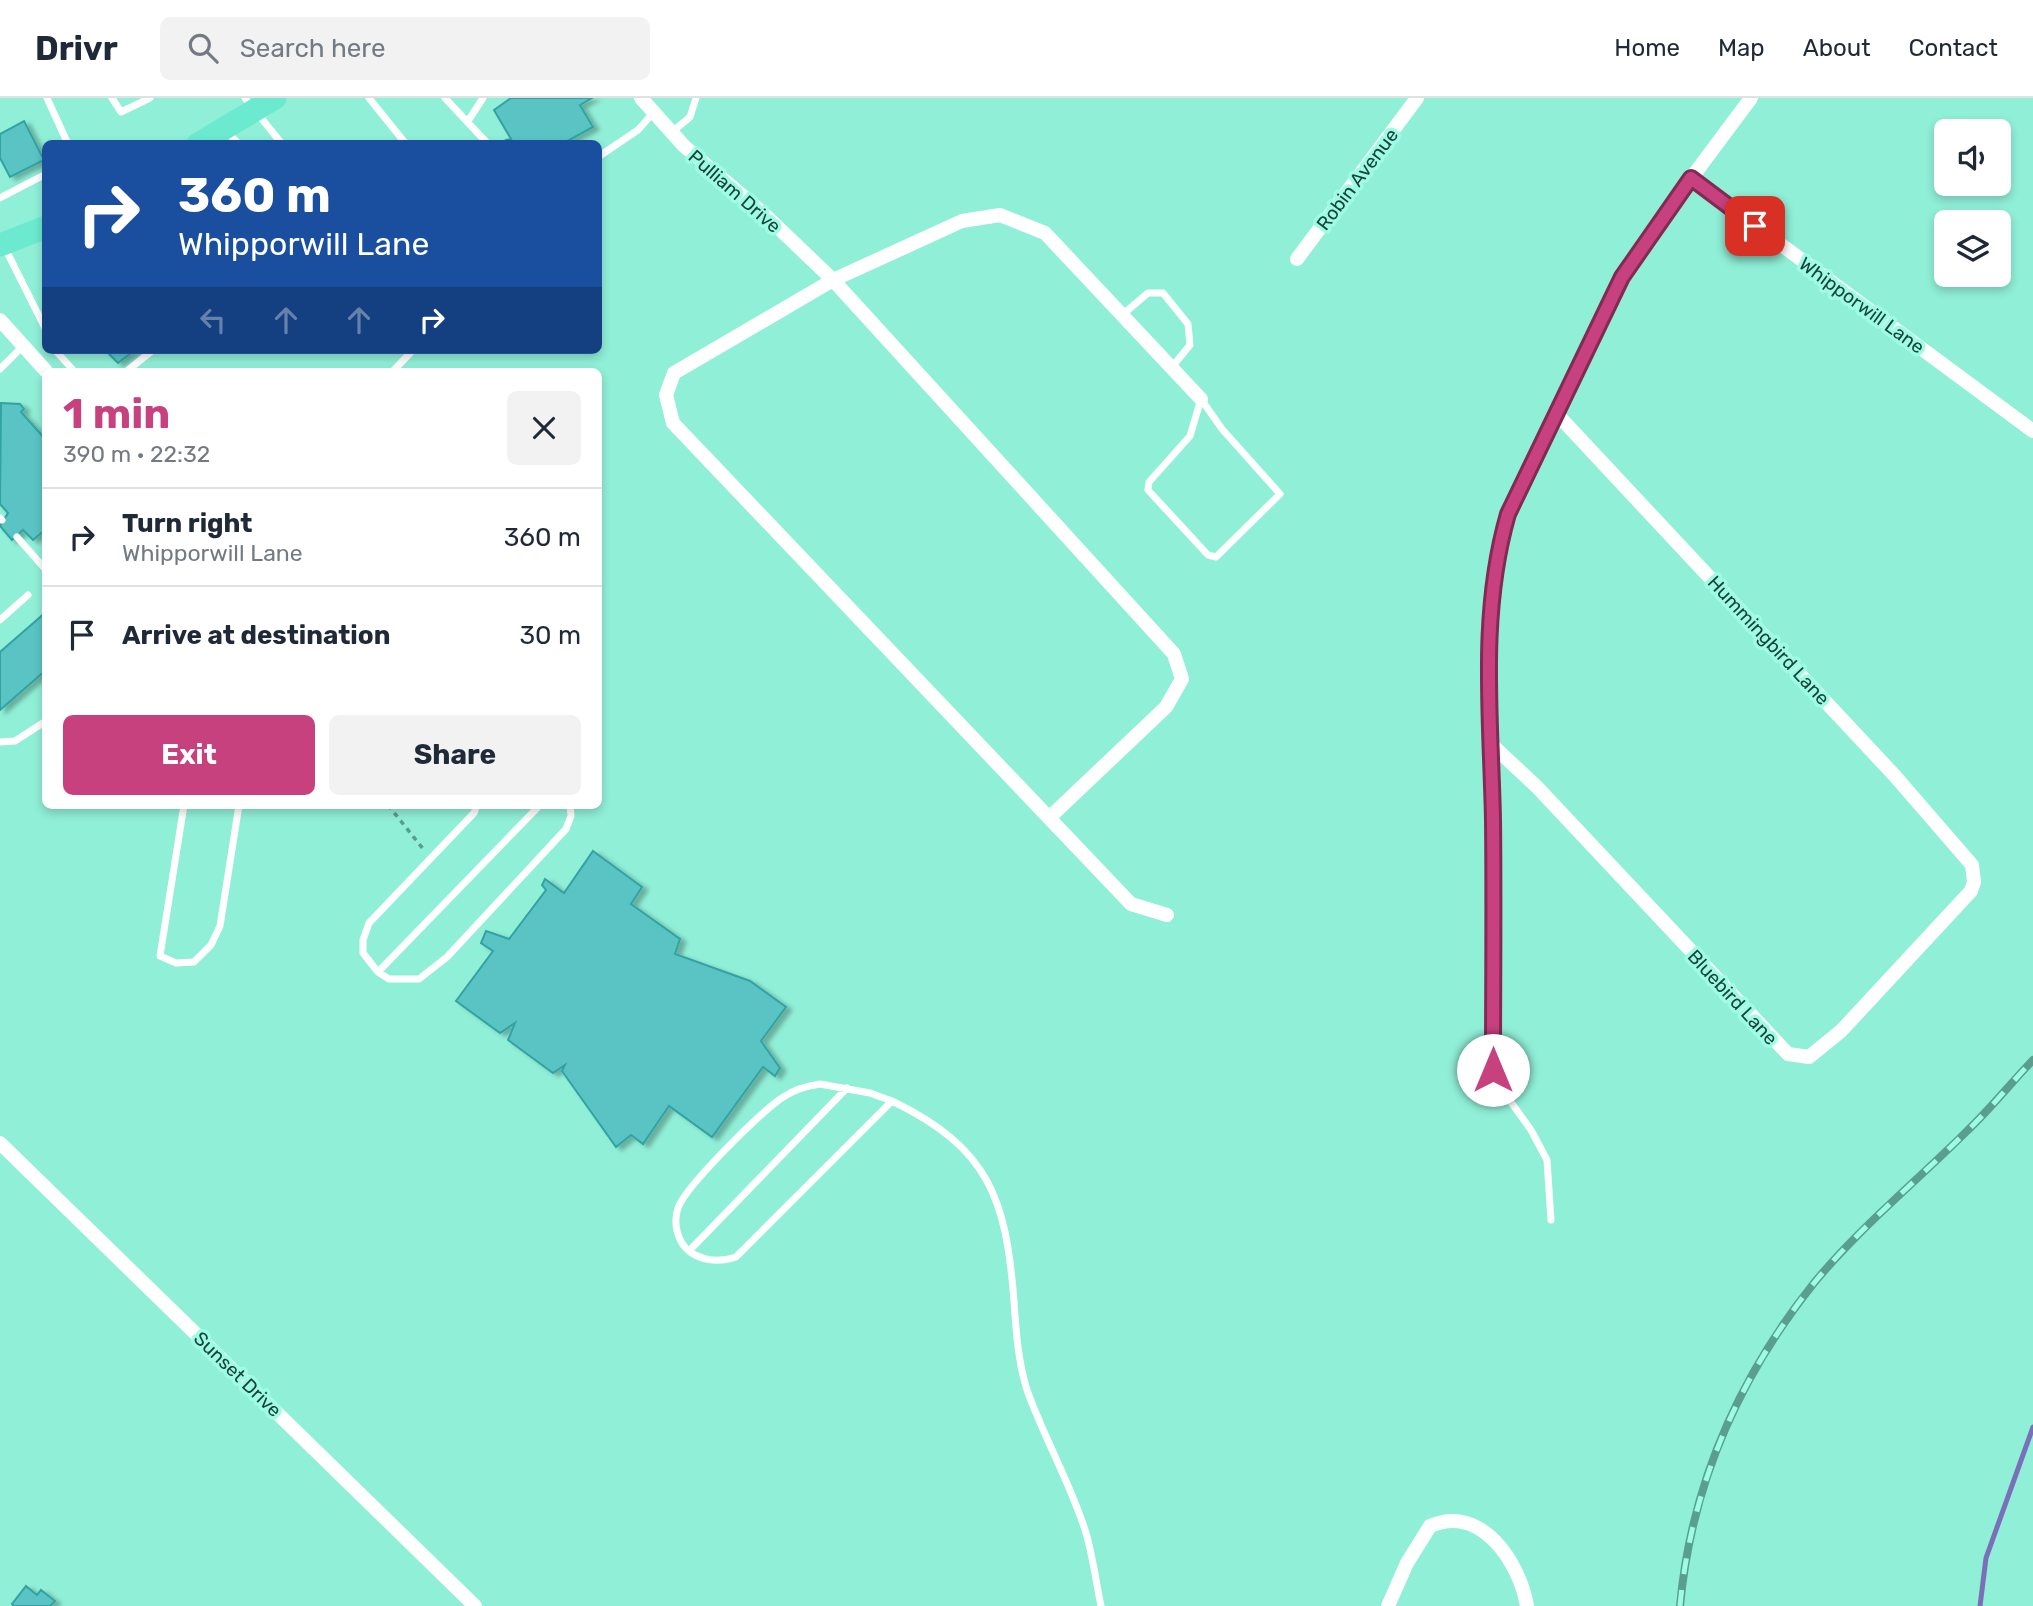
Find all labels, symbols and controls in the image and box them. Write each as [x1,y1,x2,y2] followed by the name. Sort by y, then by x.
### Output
[160,17,650,80] search box
[35,29,118,68] text: Drivr
[184,29,222,67] icon: search
[240,33,386,64] text: Search here
[1614,34,1680,62] text: Home
[1718,34,1765,62] text: Map
[1803,34,1871,62] text: About
[1909,34,1998,62] text: Contact
[1934,119,2011,287] map controls
[1934,119,2011,196] button: sound
[1312,124,1403,235] street label: Robin Avenue
[684,145,786,238] street label: Pulliam Drive
[178,166,331,224] text: 360 m
[63,168,154,259] icon: right
[1725,196,1785,256] pin
[1736,207,1774,245] icon: arrive
[1934,210,2011,287] button: layers
[178,225,429,263] text: Whipporwill Lane
[1795,252,1929,359] street label: Whipporwill Lane
[194,301,232,339] icon: left
[267,301,305,339] icon: ahead
[340,301,378,339] icon: ahead
[413,301,451,339] icon: right
[63,389,170,439] text: 1 min
[507,391,581,465] button: close
[63,440,210,468] text: 390 m · 22:32
[122,508,252,539] text: Turn right
[63,518,101,556] icon: right
[504,522,581,553] text: 360 m
[122,539,303,567] text: Whipporwill Lane
[1703,571,1834,710] street label: Hummingbird Lane
[63,616,101,654] icon: arrive
[122,620,390,651] text: Arrive at destination
[519,620,581,651] text: 30 m
[63,715,315,795] button: Exit
[329,715,581,795] button: Share
[1683,945,1783,1050] street label: Bluebird Lane
[1456,1033,1530,1107] position arrow
[189,1327,286,1422] street label: Sunset Drive

